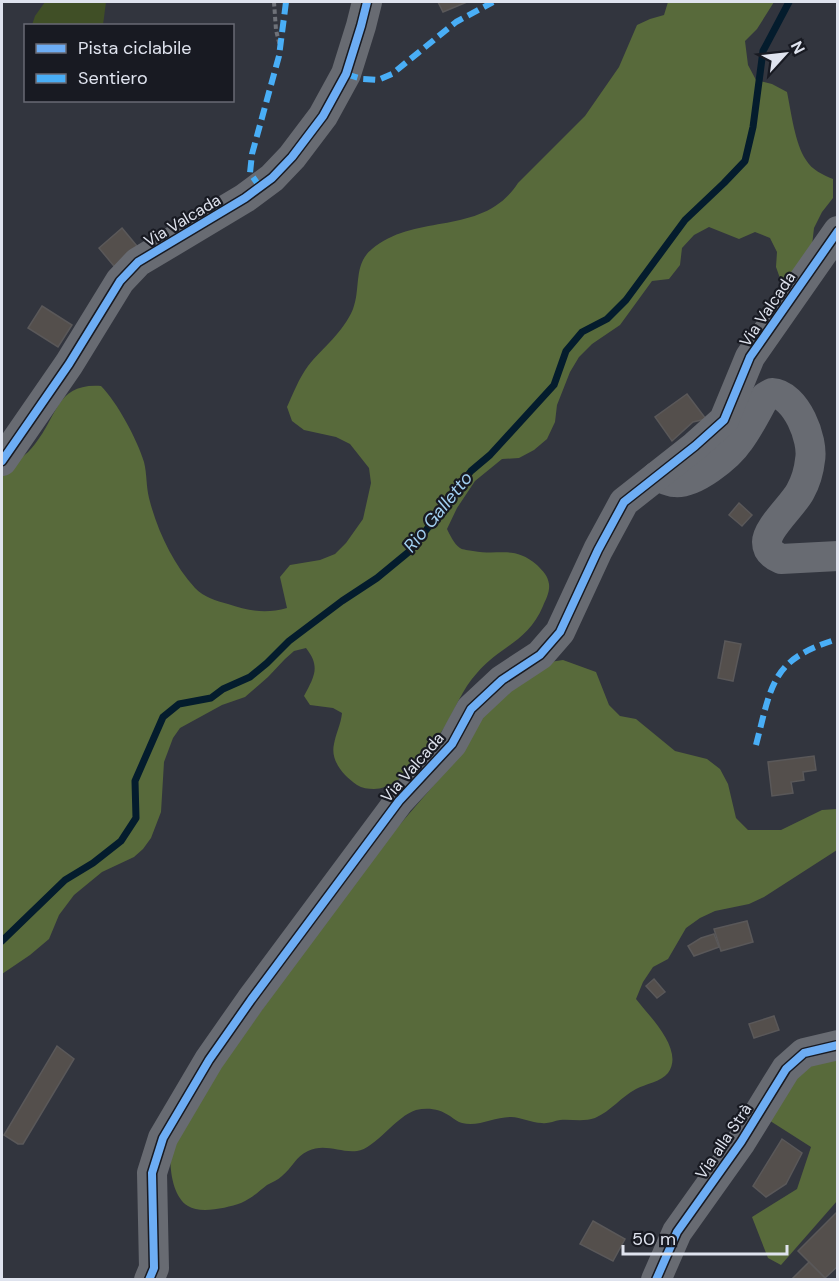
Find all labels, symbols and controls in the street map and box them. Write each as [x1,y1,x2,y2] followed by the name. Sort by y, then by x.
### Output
[24,24,234,102] legend
[755,24,815,84] north arrow
[78,36,192,60] text: Pista ciclabile
[786,37,810,57] text: N
[78,66,148,90] text: Sentiero
[140,189,225,252] street label: Via Valcada
[735,268,800,351] street label: Via Valcada
[398,467,478,557] water label: Rio Galletto
[376,728,449,807] street label: Via Valcada
[691,1100,756,1183] street label: Via alla Strà
[623,1218,786,1256] scale bar
[632,1227,676,1251] text: 50 m

